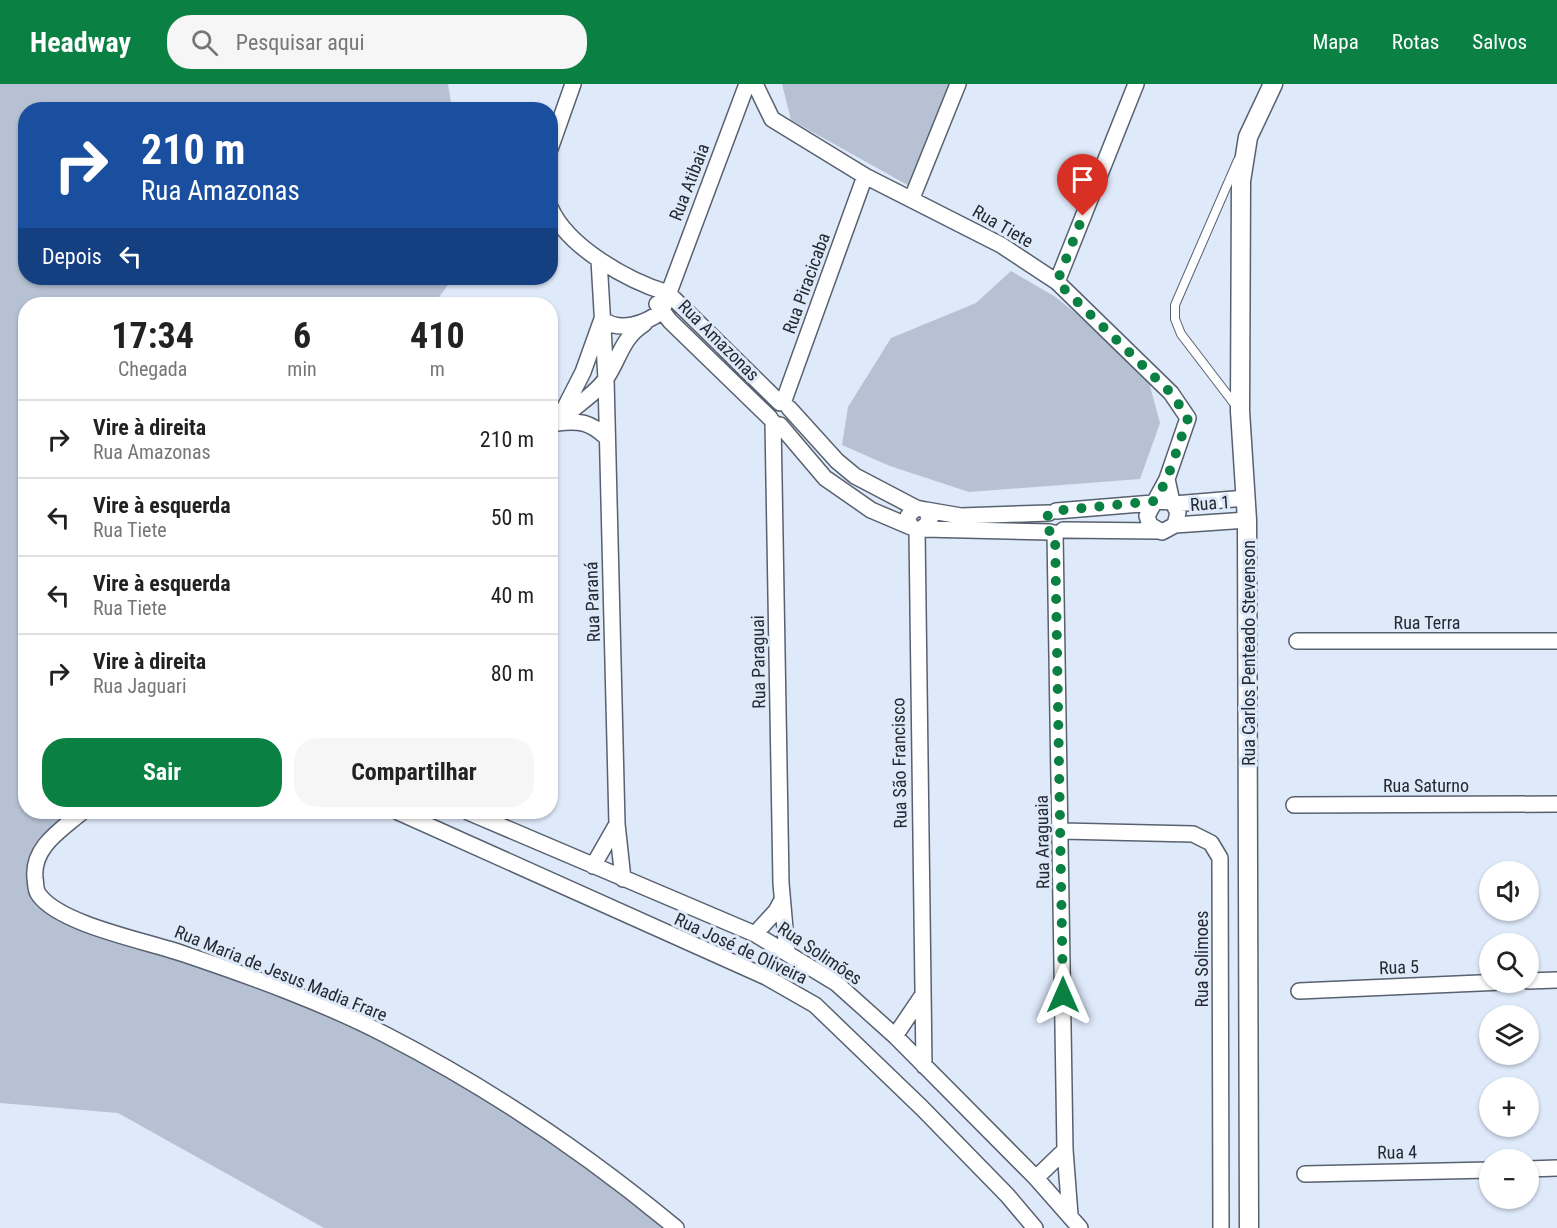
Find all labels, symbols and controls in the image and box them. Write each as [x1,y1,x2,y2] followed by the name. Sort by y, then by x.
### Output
[167,15,587,69] search box
[30,26,131,59] text: Headway
[188,26,221,59] icon: search
[236,30,365,55] text: Pesquisar aqui
[1312,30,1359,54] text: Mapa
[1392,30,1439,54] text: Rotas
[1472,30,1527,54] text: Salvos
[141,125,246,174] text: 210 m
[42,126,120,204] icon: right
[665,140,713,224] street label: Rua Atibaia
[1057,154,1108,216] pin
[1066,163,1099,196] icon: arrive
[141,175,300,207] text: Rua Amazonas
[969,200,1037,252] street label: Rua Tiete
[778,230,834,336] street label: Rua Piracicaba
[114,240,147,273] icon: left
[42,244,102,269] text: Depois
[674,295,764,385] street label: Rua Amazonas
[111,315,194,357] text: 17:34
[293,315,311,357] text: 6
[410,315,465,357] text: 410
[118,357,187,381] text: Chegada
[287,357,317,381] text: min
[430,357,445,381] text: m
[93,415,206,440] text: Vire à direita
[42,423,75,456] icon: right
[480,427,534,452] text: 210 m
[93,440,211,464] text: Rua Amazonas
[1189,491,1231,515] street label: Rua 1
[93,493,231,518] text: Vire à esquerda
[42,501,75,534] icon: left
[491,505,534,530] text: 50 m
[93,518,167,542] text: Rua Tiete
[1238,540,1259,766] street label: Rua Carlos Penteado Stevenson
[580,561,604,643] street label: Rua Paraná
[93,571,231,596] text: Vire à esquerda
[42,579,75,612] icon: left
[491,583,534,608] text: 40 m
[93,596,167,620] text: Rua Tiete
[1394,612,1460,633] street label: Rua Terra
[747,615,769,709] street label: Rua Paraguai
[93,649,206,674] text: Vire à direita
[42,657,75,690] icon: right
[491,661,534,686] text: 80 m
[93,674,187,698] text: Rua Jaguari
[887,697,911,829] street label: Rua São Francisco
[42,738,282,807] button: Sair
[294,738,534,807] button: Compartilhar
[1383,775,1469,796] street label: Rua Saturno
[1031,795,1053,889] street label: Rua Araguaia
[1479,861,1539,1209] map controls
[1479,861,1539,921] button: sound
[671,908,811,988] street label: Rua José de Oliveira
[1191,911,1212,1007] street label: Rua Solimoes
[774,917,866,989] street label: Rua Solimões
[172,921,390,1025] street label: Rua Maria de Jesus Madia Frare
[1479,933,1539,993] button: search
[1379,956,1419,978] street label: Rua 5
[1031,963,1095,1027] position arrow
[1479,1005,1539,1065] button: layers
[1479,1077,1539,1137] button: +
[1377,1141,1417,1163] street label: Rua 4
[1479,1149,1539,1209] button: −

